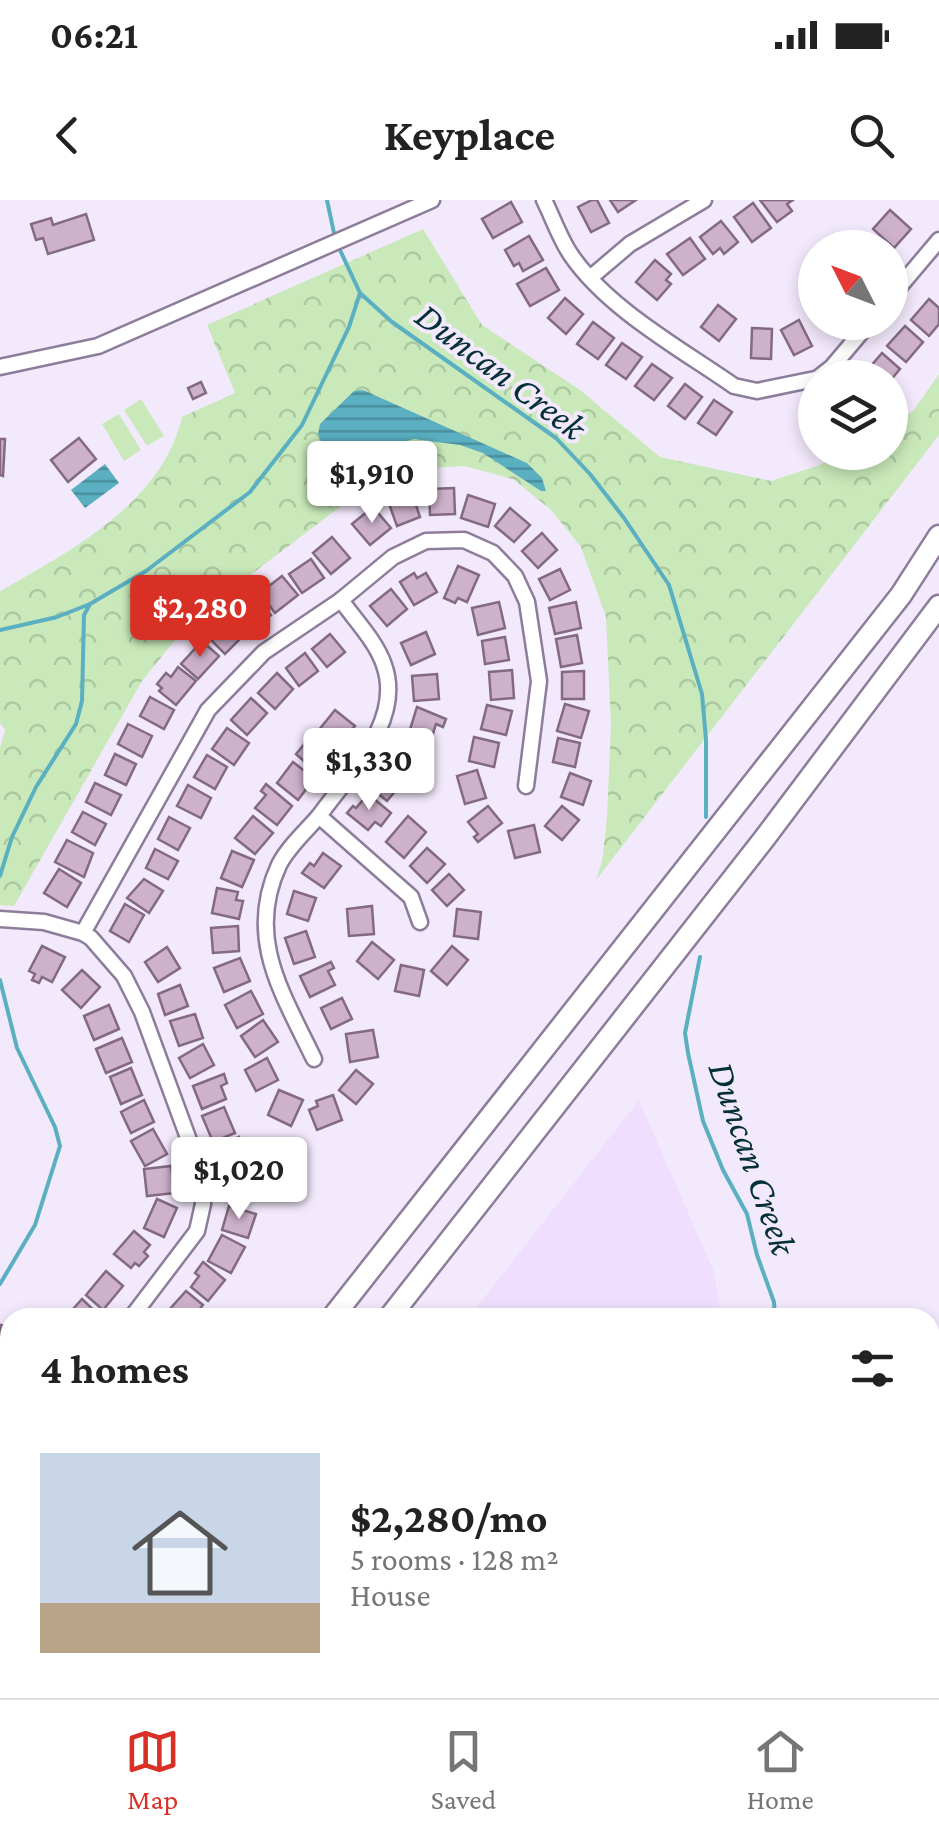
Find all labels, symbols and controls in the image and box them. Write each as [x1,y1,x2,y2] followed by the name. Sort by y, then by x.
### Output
[50,14,138,56] text: 06:21
[40,108,95,163] icon: back
[844,108,899,163] icon: search
[384,110,555,160] text: Keyplace
[798,230,908,340] north arrow
[798,230,908,470] map controls
[408,294,595,449] water label: Duncan Creek
[798,360,908,470] button: layers
[291,441,453,526] pin: $1,910
[329,455,415,491] text: $1,910
[119,575,281,660] pin: $2,280
[152,589,248,625] text: $2,280
[288,728,450,813] pin: $1,330
[325,742,413,778] text: $1,330
[700,1056,806,1261] water label: Duncan Creek
[158,1137,320,1222] pin: $1,020
[193,1151,285,1187] text: $1,020
[845,1341,900,1396] icon: filters
[40,1345,189,1392] text: 4 homes
[120,1493,240,1613] icon: home
[350,1494,548,1541] text: $2,280/mo
[350,1541,559,1577] text: 5 rooms · 128 m²
[350,1577,430,1613] text: House
[125,1724,180,1815] tab: Map
[431,1724,496,1815] tab: Saved
[747,1724,814,1815] tab: Home

